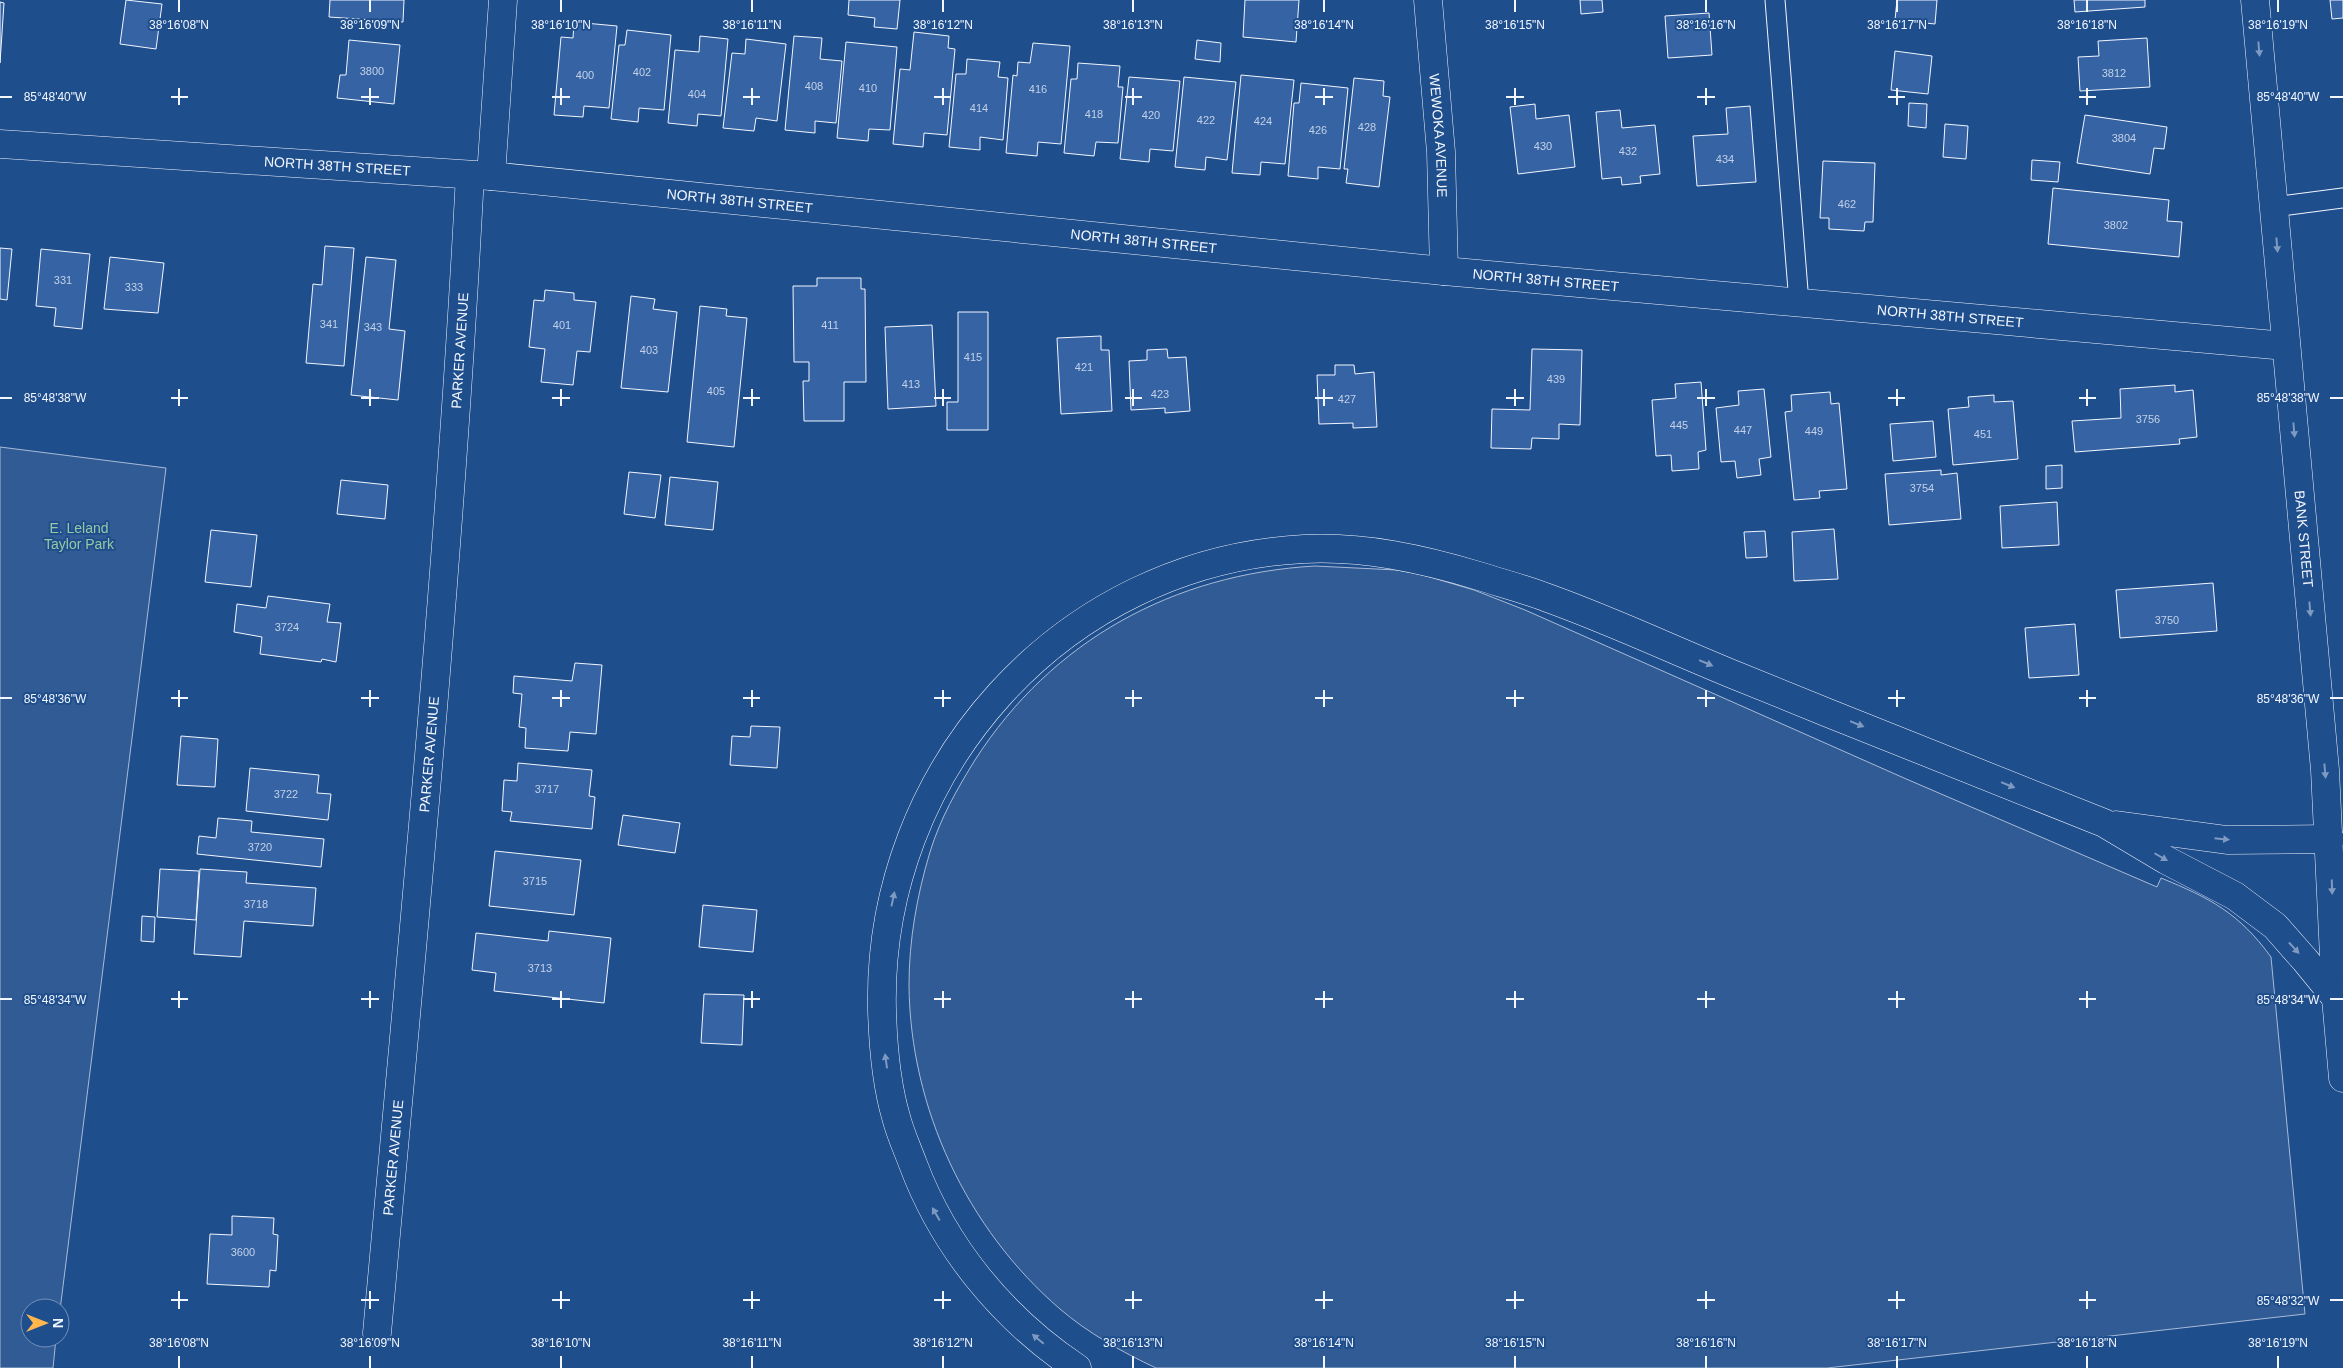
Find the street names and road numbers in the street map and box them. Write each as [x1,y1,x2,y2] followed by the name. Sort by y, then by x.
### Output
[1426,73,1450,198] street label: WEWOKA AVENUE
[263,153,412,179] street label: NORTH 38TH STREET
[666,186,814,216] street label: NORTH 38TH STREET
[1070,226,1218,256] street label: NORTH 38TH STREET
[1472,266,1620,295] street label: NORTH 38TH STREET
[448,292,471,409] street label: PARKER AVENUE
[1876,302,2025,331] street label: NORTH 38TH STREET
[2292,490,2316,588] street label: BANK STREET
[416,696,442,813] street label: PARKER AVENUE
[380,1099,406,1216] street label: PARKER AVENUE

